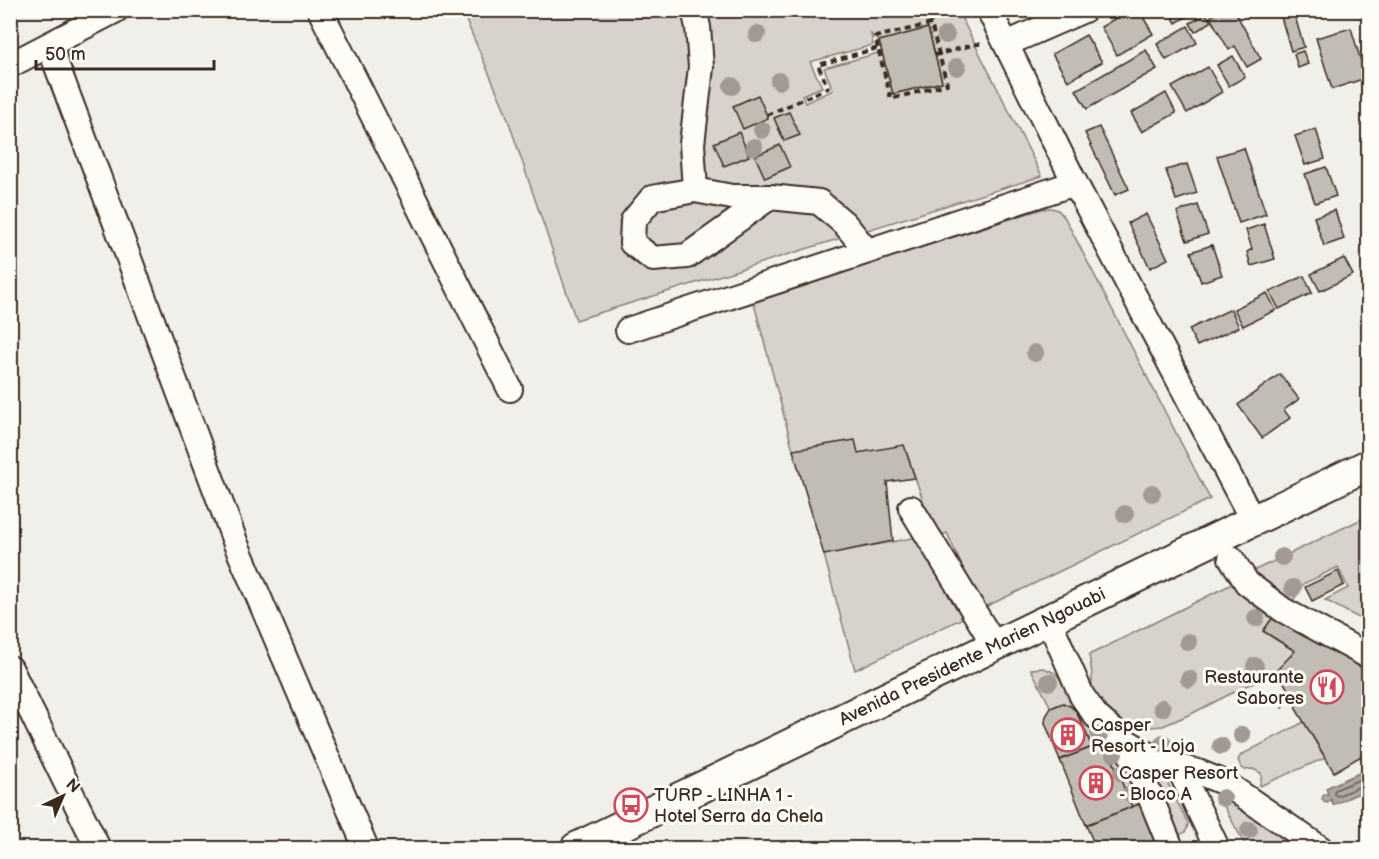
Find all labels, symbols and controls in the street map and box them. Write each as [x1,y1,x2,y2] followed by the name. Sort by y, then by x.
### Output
[36,33,214,71] scale bar
[45,44,86,65] text: 50 m
[836,583,1109,730] street label: Avenida Presidente Marien Ngouabi
[1204,667,1304,709] place label: Restaurante Sabores
[1309,669,1345,705] restaurant icon: Restaurante Sabores
[1091,715,1195,757] place label: Casper Resort - Loja
[1050,717,1086,753] building icon: Casper Resort - Loja
[1119,763,1239,805] place label: Casper Resort - Bloco A
[1078,765,1114,801] building icon: Casper Resort - Bloco A
[33,766,93,826] north arrow
[61,775,83,797] text: N
[654,785,823,827] place label: TURP - LINHA 1 - Hotel Serra da Chela
[613,787,649,823] bus stop icon: TURP - LINHA 1 - Hotel Serra da Chela

